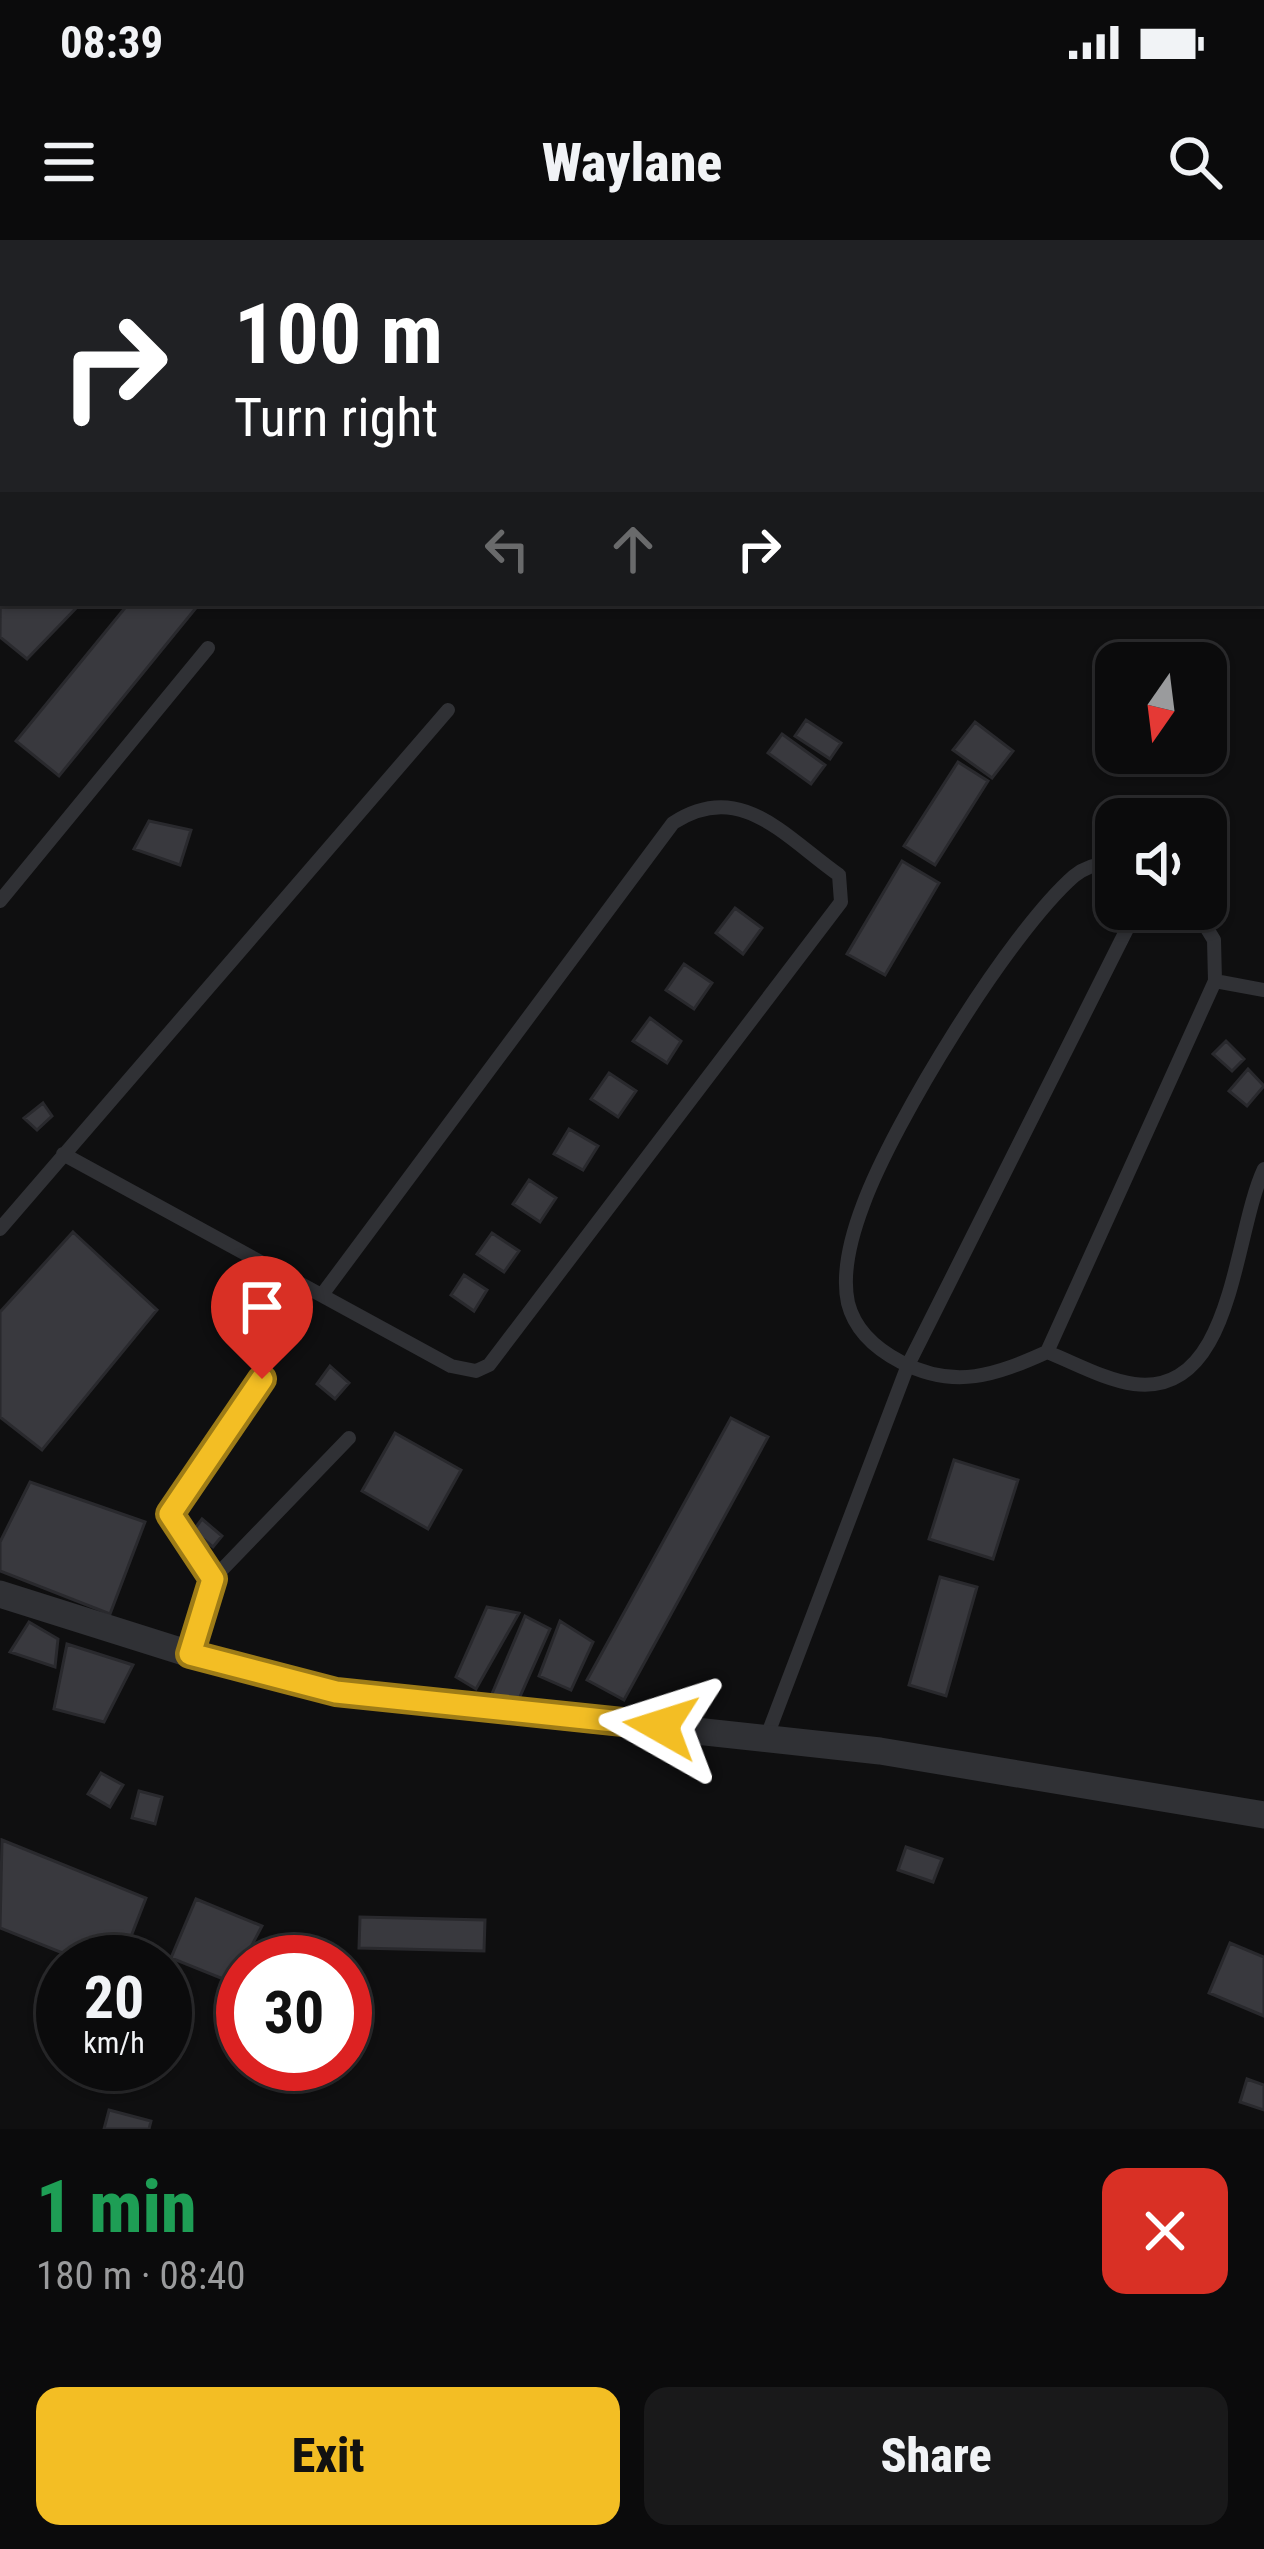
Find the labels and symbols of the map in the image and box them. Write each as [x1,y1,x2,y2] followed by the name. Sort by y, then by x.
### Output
[1095,642,1227,774] north arrow
[211,1256,313,1379] pin
[598,1663,724,1789] position arrow
[216,1935,372,2091] speed limit sign: 30

